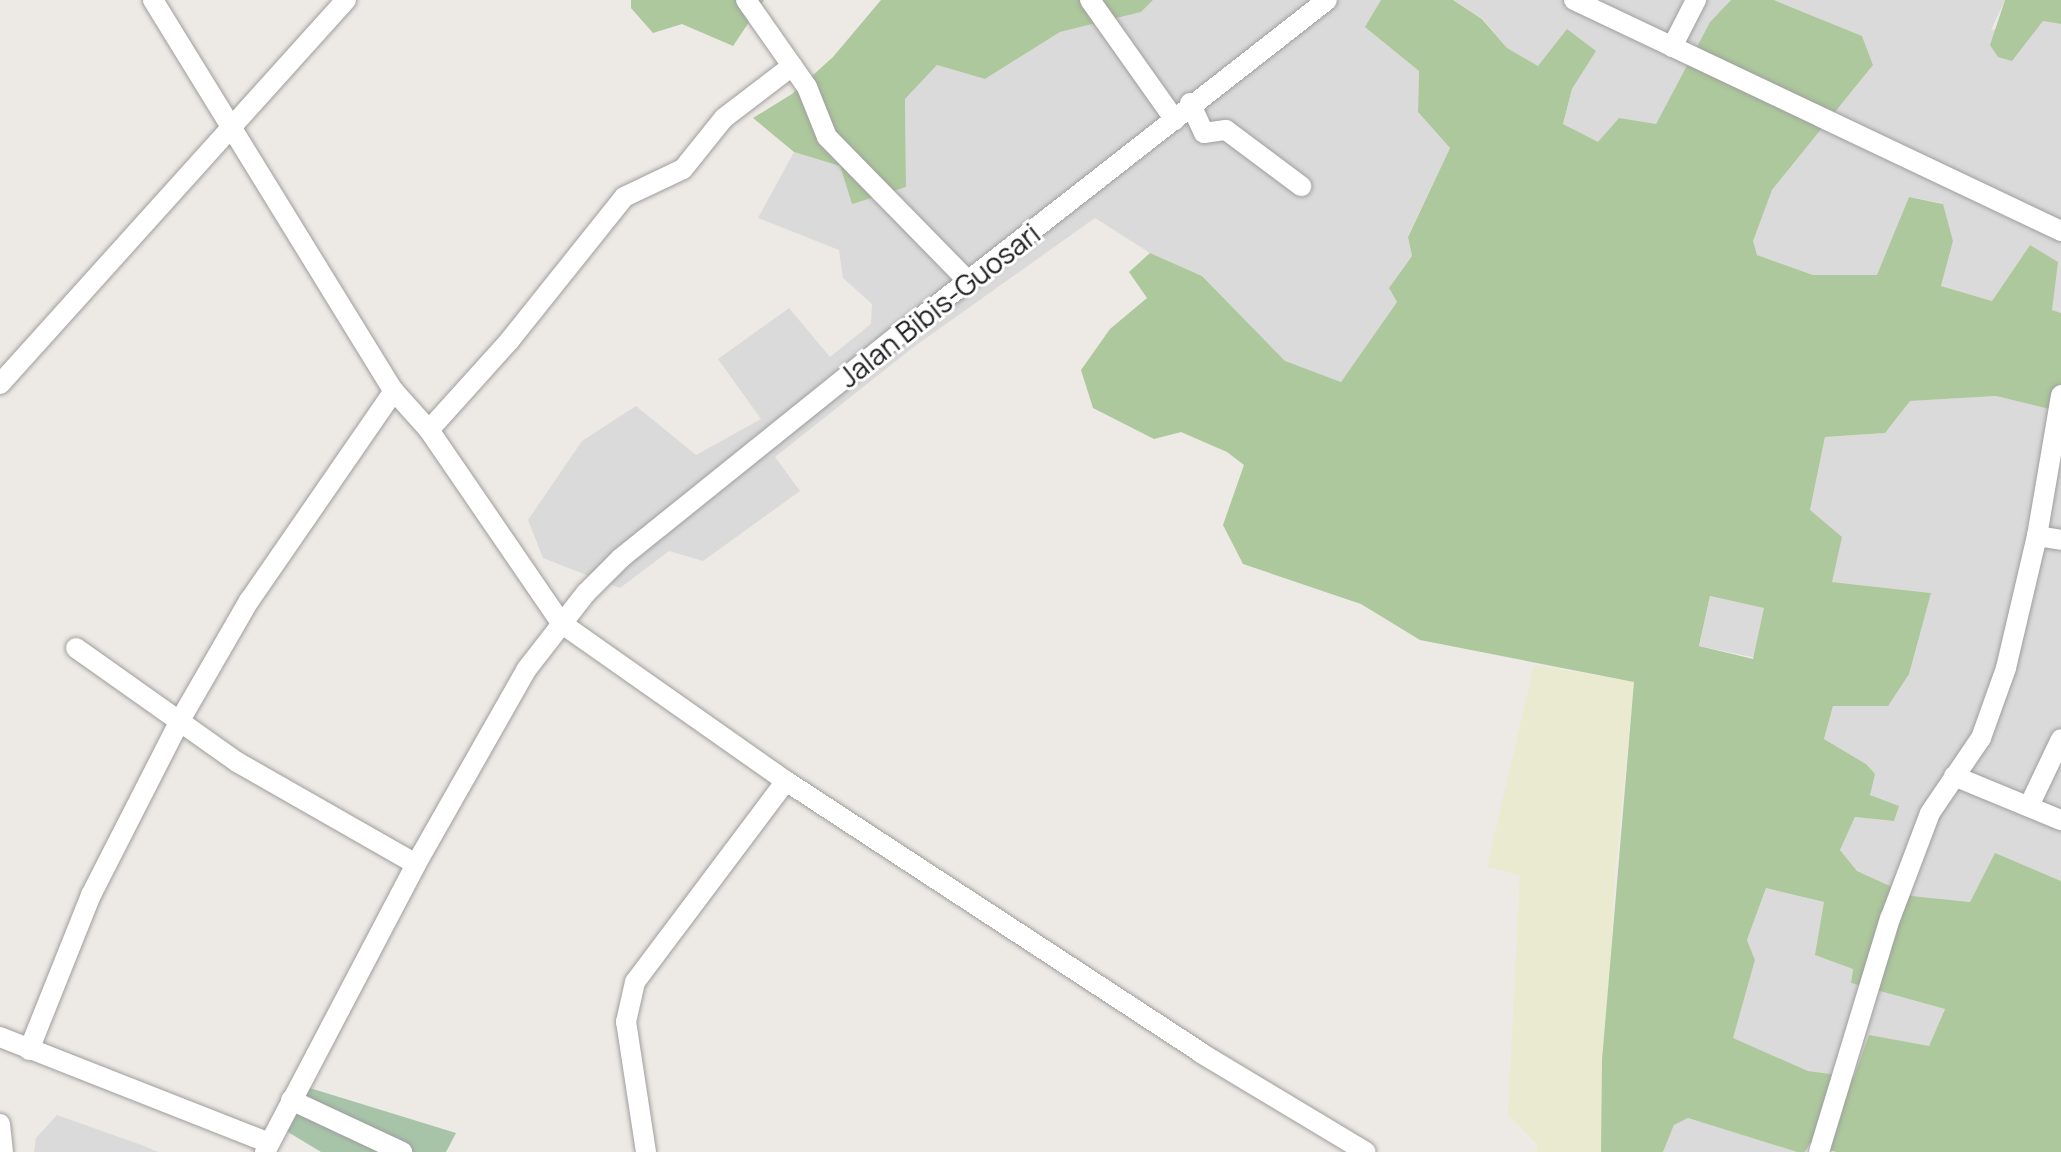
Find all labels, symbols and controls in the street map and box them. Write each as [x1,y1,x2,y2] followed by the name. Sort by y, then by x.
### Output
[832,216,1046,394] street label: Jalan Bibis-Guosari

